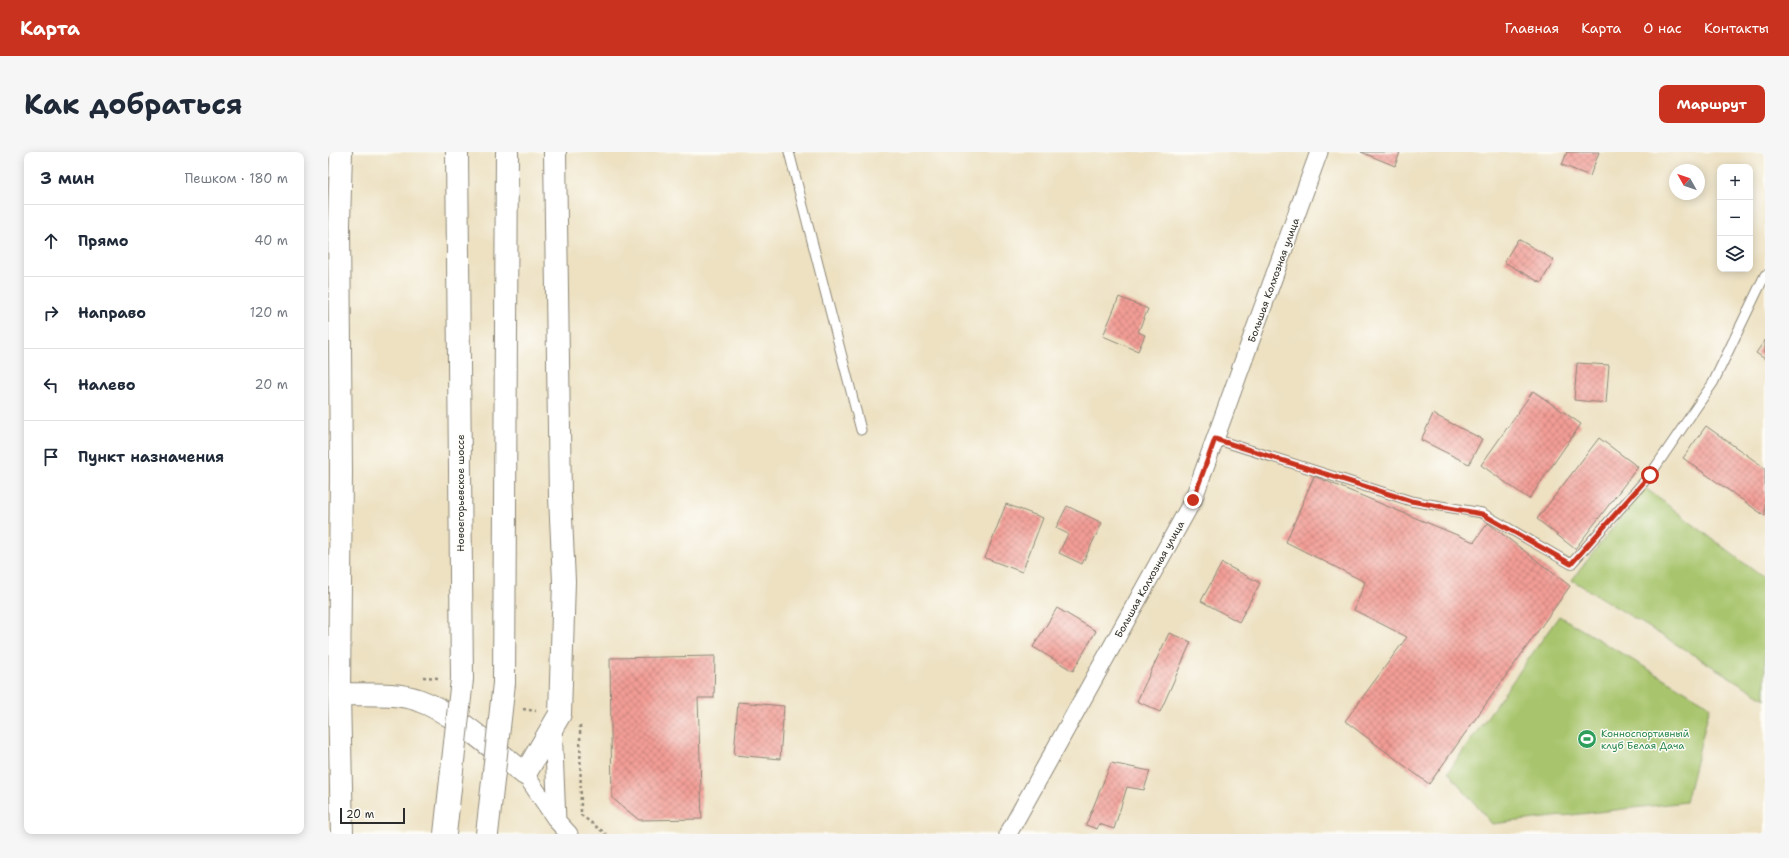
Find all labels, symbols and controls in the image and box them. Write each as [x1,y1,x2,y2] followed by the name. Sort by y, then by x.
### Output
[20,16,80,41] text: Карта
[1505,19,1559,37] text: Главная
[1581,19,1621,37] text: Карта
[1643,19,1682,37] text: О нас
[1704,19,1769,37] text: Контакты
[24,85,243,123] text: Как добраться
[1659,85,1765,123] button: Маршрут
[1669,164,1705,200] north arrow
[1717,164,1753,272] map controls
[1717,164,1753,200] button: +
[40,167,95,189] text: 3 мин
[185,170,288,187] text: Пешком · 180 m
[1717,200,1753,236] button: −
[1245,215,1302,344] street label: Большая Колхозная улица
[40,230,62,252] icon: ahead
[78,231,128,251] text: Прямо
[254,232,288,249] text: 40 m
[1717,236,1753,272] button: layers
[40,302,62,324] icon: right
[78,303,146,323] text: Направо
[250,304,288,321] text: 120 m
[40,374,62,396] icon: left
[78,375,136,395] text: Налево
[255,376,288,393] text: 20 m
[454,434,467,552] street label: Новоегорьевское шоссе
[40,446,62,468] icon: arrive
[78,447,224,467] text: Пункт назначения
[1641,466,1659,484] route start
[1184,491,1202,509] route end
[1112,518,1187,640] street label: Большая Колхозная улица
[1601,727,1690,752] place label: Конноспортивный клуб Белая Дача
[1576,728,1598,750] sports icon: Конноспортивный клуб Белая Дача
[340,806,405,825] scale bar
[346,807,374,822] text: 20 m

